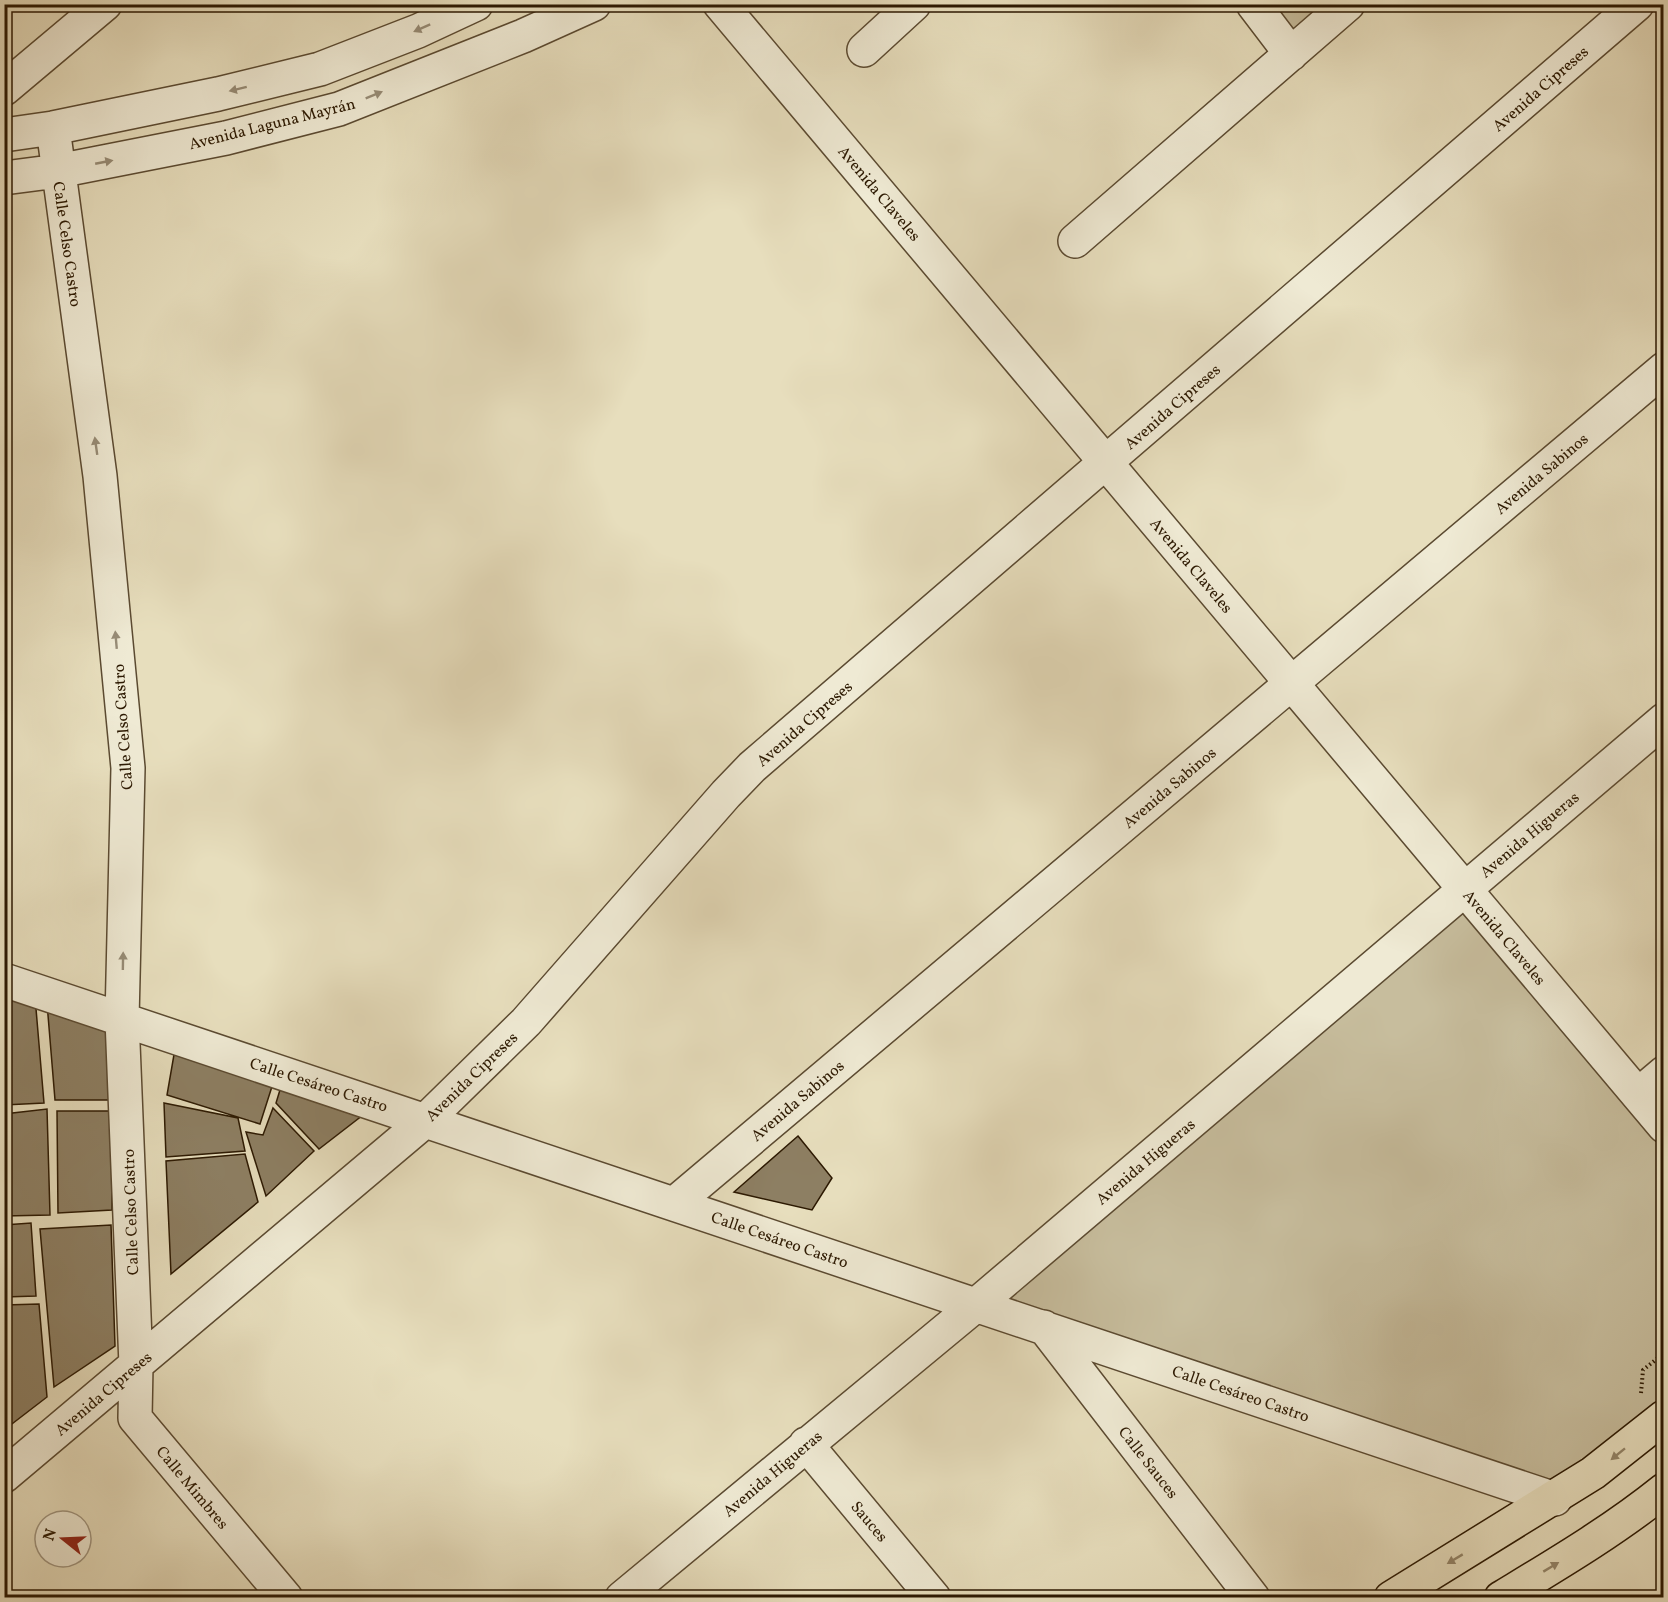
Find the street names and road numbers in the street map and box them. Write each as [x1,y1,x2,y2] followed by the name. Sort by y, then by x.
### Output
[1489,42,1594,137] street label: Avenida Cipreses
[187,94,358,156] street label: Avenida Laguna Mayrán
[832,142,925,247] street label: Avenida Claveles
[46,180,86,308] street label: Calle Celso Castro
[1121,360,1226,455] street label: Avenida Cipreses
[1491,429,1594,520] street label: Avenida Sabinos
[1144,514,1237,619] street label: Avenida Claveles
[109,663,139,791] street label: Calle Celso Castro
[753,677,858,772] street label: Avenida Cipreses
[1119,743,1222,834] street label: Avenida Sabinos
[1476,787,1585,884] street label: Avenida Higueras
[1457,886,1550,991] street label: Avenida Claveles
[421,1027,524,1127] street label: Avenida Cipreses
[247,1053,390,1119] street label: Calle Cesáreo Castro
[747,1056,850,1147] street label: Avenida Sabinos
[1092,1114,1201,1211] street label: Avenida Higueras
[119,1148,145,1275] street label: Calle Celso Castro
[708,1207,851,1275] street label: Calle Cesáreo Castro
[51,1347,158,1442] street label: Avenida Cipreses
[1169,1361,1312,1429] street label: Calle Cesáreo Castro
[1112,1423,1183,1504] street label: Calle Sauces
[719,1426,828,1523] street label: Avenida Higueras
[150,1442,233,1535] street label: Calle Mimbres
[845,1497,892,1548] street label: Sauces

